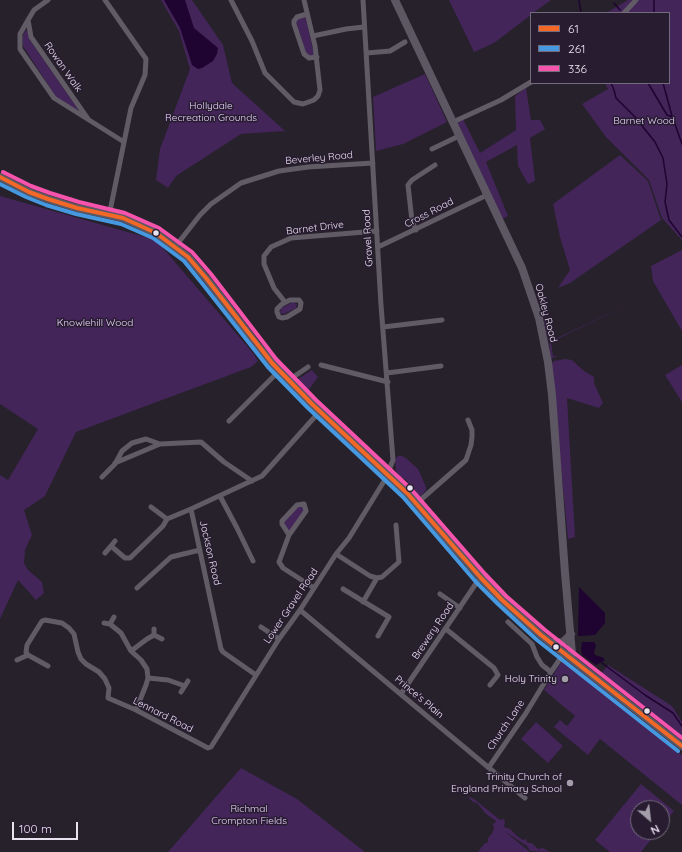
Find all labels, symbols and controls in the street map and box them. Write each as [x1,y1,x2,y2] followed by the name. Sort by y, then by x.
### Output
[530,12,670,84] legend
[568,21,579,36] text: 61
[41,40,85,94] street label: Rowan Walk
[568,41,585,56] text: 261
[568,61,587,76] text: 336
[165,100,257,124] park label: Hollydale Recreation Grounds
[613,115,675,127] park label: Barnet Wood
[285,149,353,167] street label: Beverley Road
[403,196,455,230] street label: Cross Road
[361,209,375,267] street label: Gravel Road
[285,219,345,237] street label: Barnet Drive
[151,228,161,238] unlabelled marker
[532,282,560,344] street label: Oakley Road
[57,317,133,329] park label: Knowlehill Wood
[405,483,415,493] unlabelled marker
[197,519,223,587] street label: Jackson Road
[261,566,321,646] street label: Lower Gravel Road
[410,600,456,662] street label: Brewery Road
[551,642,561,652] unlabelled marker
[392,673,446,721] street label: Prince's Plain
[505,673,557,685] place label: Holy Trinity
[560,674,570,684] marker: Holy Trinity
[131,695,195,735] street label: Lennard Road
[485,698,527,752] street label: Church Lane
[642,706,652,716] unlabelled marker
[451,771,562,794] place label: Trinity Church of England Primary School
[565,778,575,788] marker: Trinity Church of England Primary School
[630,800,670,840] north arrow
[211,803,287,826] park label: Richmal Crompton Fields
[14,814,80,840] scale bar
[19,821,52,836] text: 100 m
[648,822,662,838] text: N

